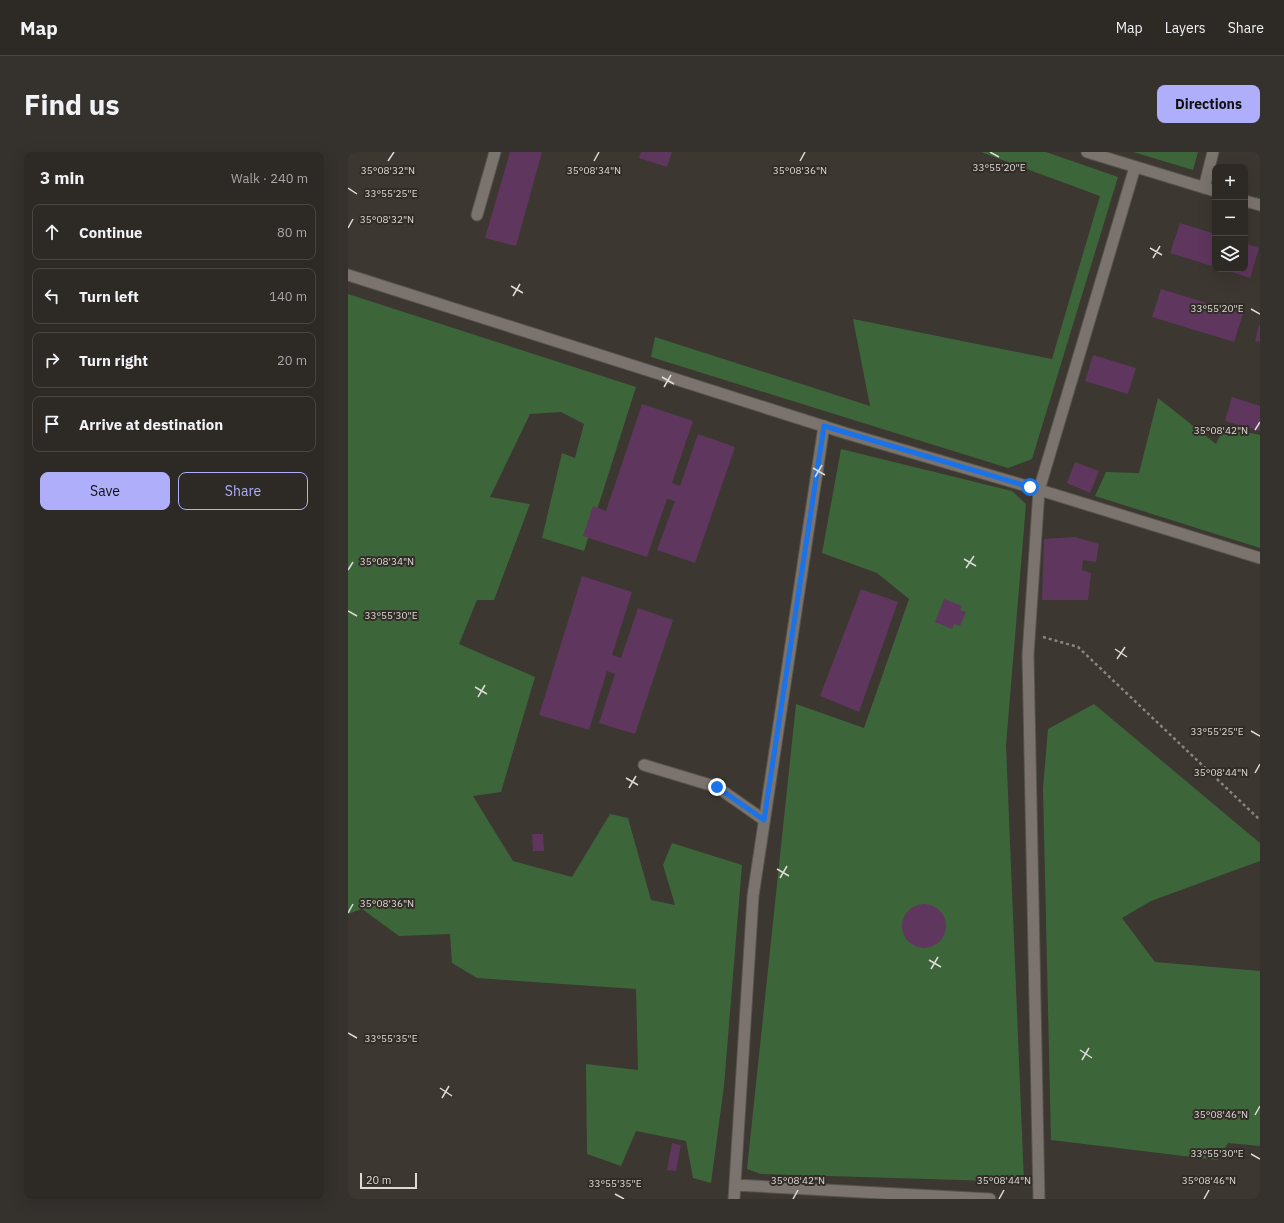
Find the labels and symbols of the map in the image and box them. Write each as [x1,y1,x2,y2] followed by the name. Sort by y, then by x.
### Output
[972,161,1026,174] text: 33°55'20"E
[361,164,415,177] text: 35°08'32"N
[567,164,621,177] text: 35°08'34"N
[773,164,827,177] text: 35°08'36"N
[364,187,418,200] text: 33°55'25"E
[360,213,414,226] text: 35°08'32"N
[1190,302,1244,315] text: 33°55'20"E
[1194,424,1248,437] text: 35°08'42"N
[1021,478,1039,496] route start
[360,555,414,568] text: 35°08'34"N
[364,609,418,622] text: 33°55'30"E
[1190,725,1244,738] text: 33°55'25"E
[1194,766,1248,779] text: 35°08'44"N
[708,778,726,796] route end
[360,897,414,910] text: 35°08'36"N
[364,1032,418,1045] text: 33°55'35"E
[1194,1108,1248,1121] text: 35°08'46"N
[1190,1147,1244,1160] text: 33°55'30"E
[360,1171,417,1190] scale bar
[771,1174,825,1187] text: 35°08'42"N
[977,1174,1031,1187] text: 35°08'44"N
[1182,1174,1236,1187] text: 35°08'46"N
[588,1177,642,1190] text: 33°55'35"E

